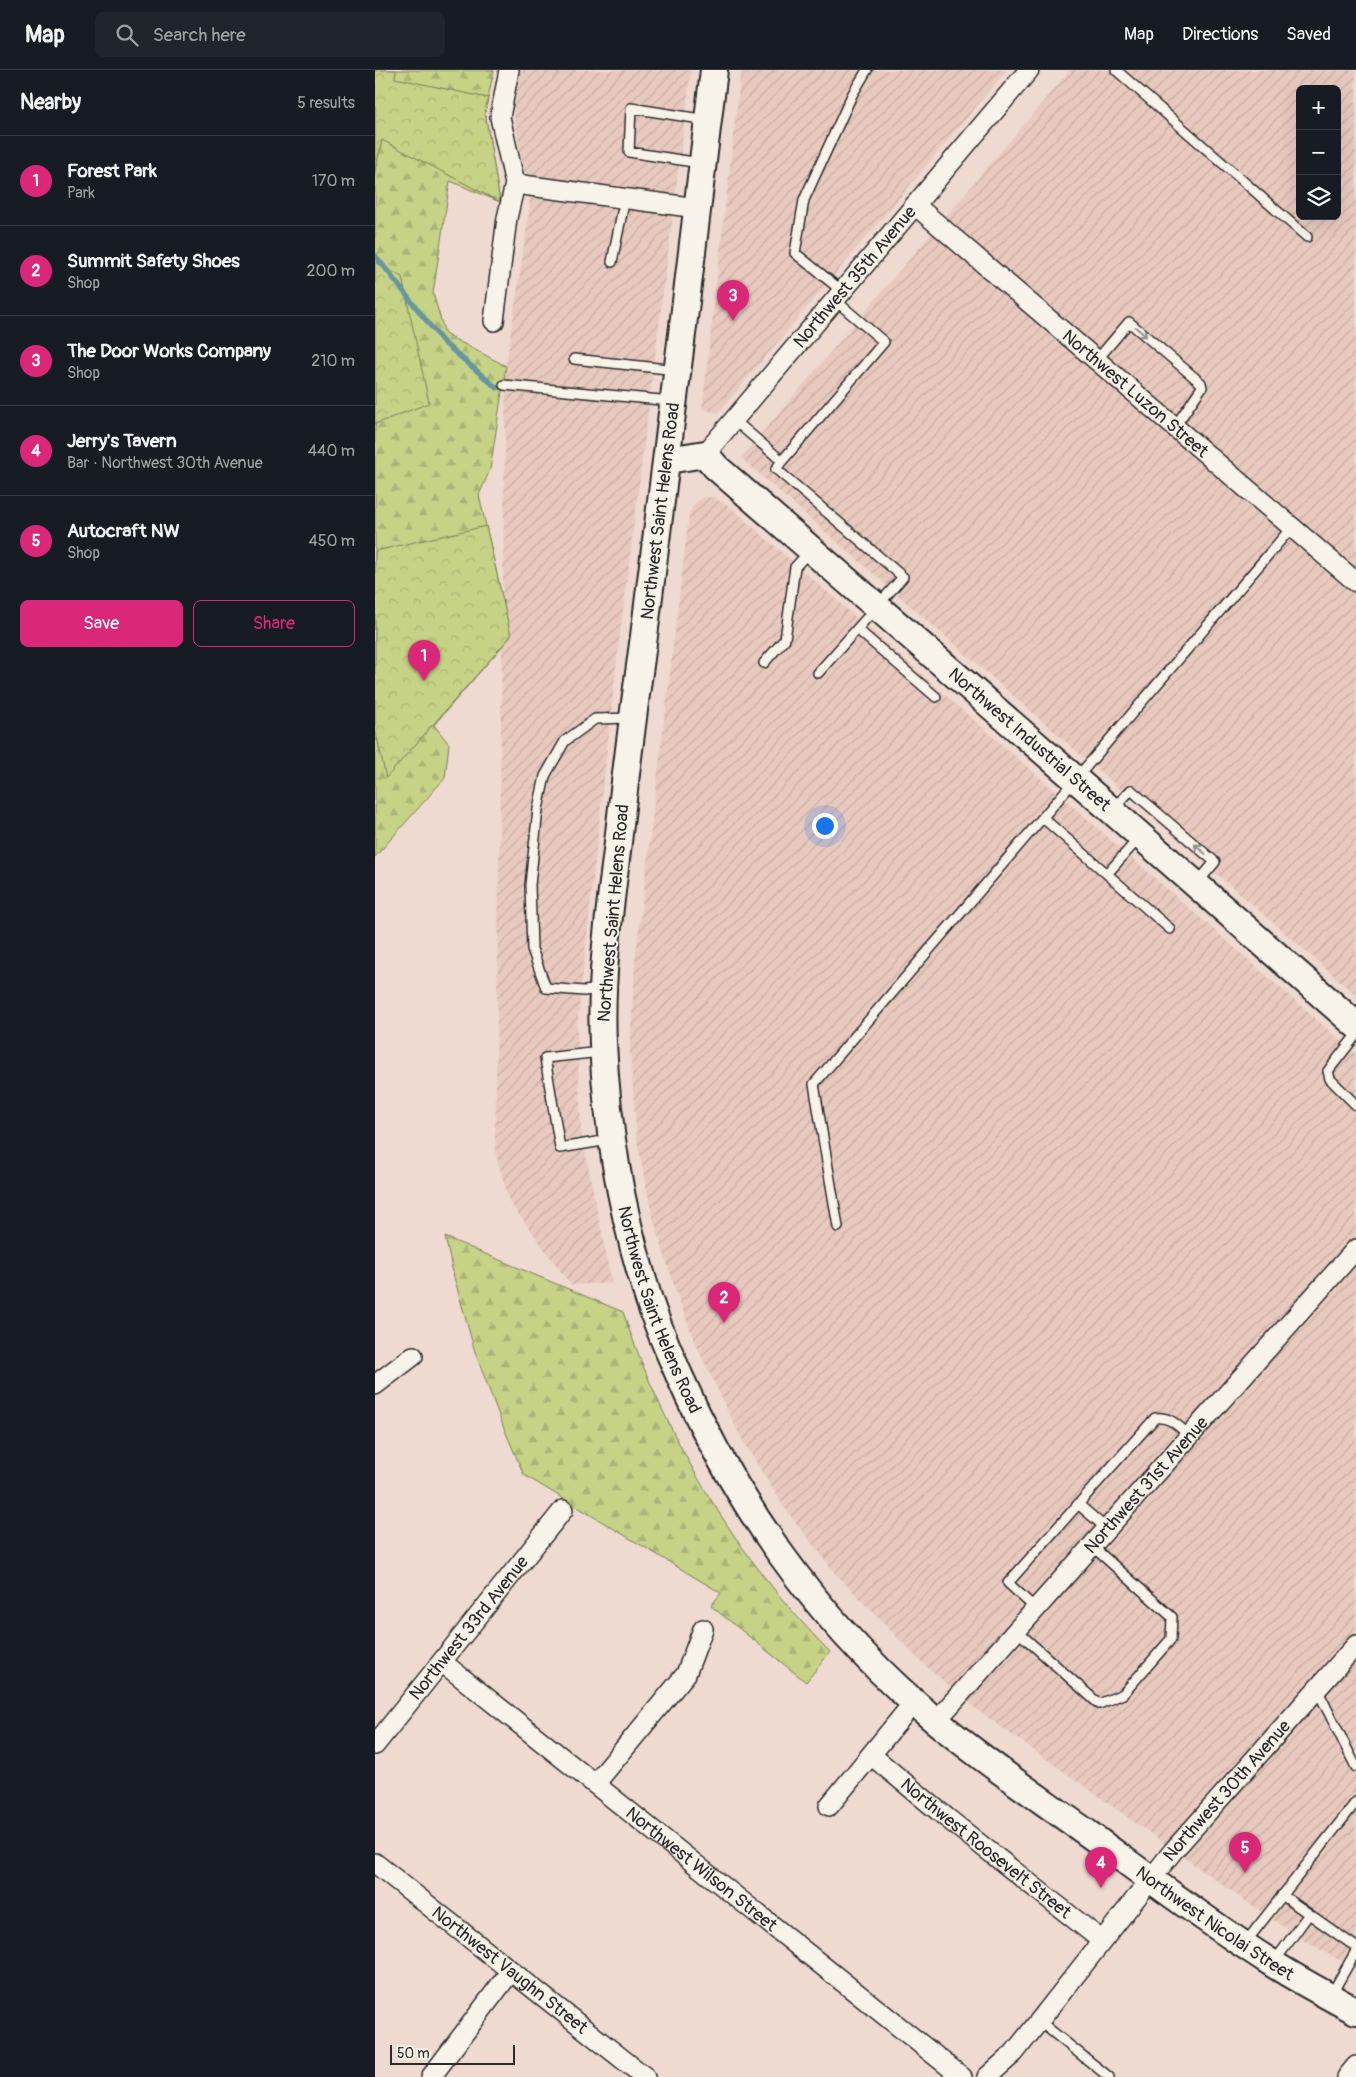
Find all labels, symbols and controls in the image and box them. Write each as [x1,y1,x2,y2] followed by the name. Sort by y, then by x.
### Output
[95,12,445,57] search box
[25,20,65,49] text: Map
[113,21,141,49] icon: search
[153,23,246,47] text: Search here
[1124,23,1154,46] text: Map
[1182,23,1258,46] text: Directions
[1286,23,1331,46] text: Saved
[1296,85,1341,220] map controls
[1296,85,1341,130] button: +
[20,89,81,116] text: Nearby
[297,93,355,113] text: 5 results
[1296,130,1341,175] button: −
[67,159,157,183] text: Forest Park
[33,171,39,191] text: 1
[312,171,355,191] text: 170 m
[1296,175,1341,220] button: layers
[67,183,95,203] text: Park
[788,201,922,353] street label: Northwest 35th Avenue
[67,249,240,273] text: Summit Safety Shoes
[32,261,40,281] text: 2
[307,261,355,281] text: 200 m
[67,273,100,293] text: Shop
[717,280,749,321] pin: 3
[1057,325,1214,463] street label: Northwest Luzon Street
[1134,326,1147,337] one-way arrow
[67,339,271,363] text: The Door Works Company
[32,351,40,371] text: 3
[311,351,355,371] text: 210 m
[67,363,100,383] text: Shop
[636,401,685,621] street label: Northwest Saint Helens Road
[67,429,177,453] text: Jerry's Tavern
[31,441,41,461] text: 4
[308,441,355,461] text: 440 m
[67,453,263,473] text: Bar · Northwest 30th Avenue
[67,519,180,543] text: Autocraft NW
[32,531,40,551] text: 5
[308,531,355,551] text: 450 m
[67,543,100,563] text: Shop
[20,600,183,647] button: Save
[193,600,355,647] button: Share
[408,640,440,681] pin: 1
[943,663,1116,817] street label: Northwest Industrial Street
[593,803,634,1023] street label: Northwest Saint Helens Road
[812,813,838,839] your location
[1194,844,1207,855] one-way arrow
[612,1204,706,1417] street label: Northwest Saint Helens Road
[708,1282,740,1323] pin: 2
[1079,1412,1214,1559] street label: Northwest 31st Avenue
[404,1551,534,1705] street label: Northwest 33rd Avenue
[1158,1715,1296,1866] street label: Northwest 30th Avenue
[896,1773,1076,1924] street label: Northwest Roosevelt Street
[621,1802,782,1937] street label: Northwest Wilson Street
[1229,1832,1261,1873] pin: 5
[1085,1847,1117,1888] pin: 4
[1131,1861,1299,1986] street label: Northwest Nicolai Street
[427,1901,593,2040] street label: Northwest Vaughn Street
[390,2042,515,2065] scale bar
[397,2045,430,2062] text: 50 m

